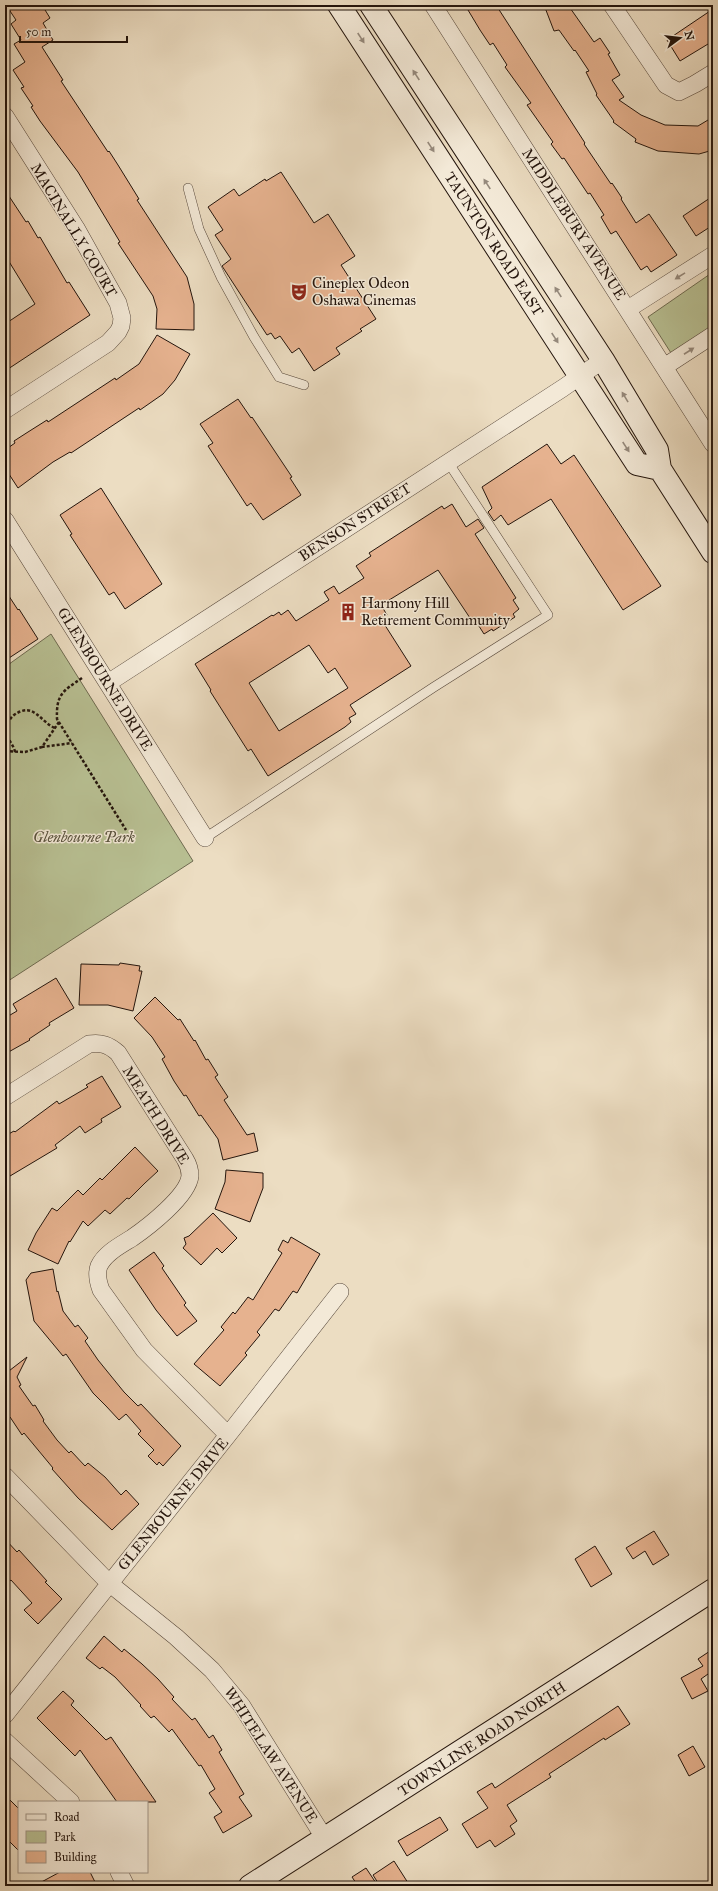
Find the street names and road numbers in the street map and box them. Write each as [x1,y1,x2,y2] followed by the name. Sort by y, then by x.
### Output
[518,145,630,303] street label: MIDDLEBURY AVENUE
[27,160,121,300] street label: MACINALLY COURT
[441,169,547,319] street label: TAUNTON ROAD EAST
[295,479,415,565] street label: BENSON STREET
[53,604,157,754] street label: GLENBOURNE DRIVE
[119,1063,194,1168] street label: MEATH DRIVE
[114,1434,232,1574] street label: GLENBOURNE DRIVE
[395,1678,569,1800] street label: TOWNLINE ROAD NORTH
[220,1684,322,1827] street label: WHITELAW AVENUE

